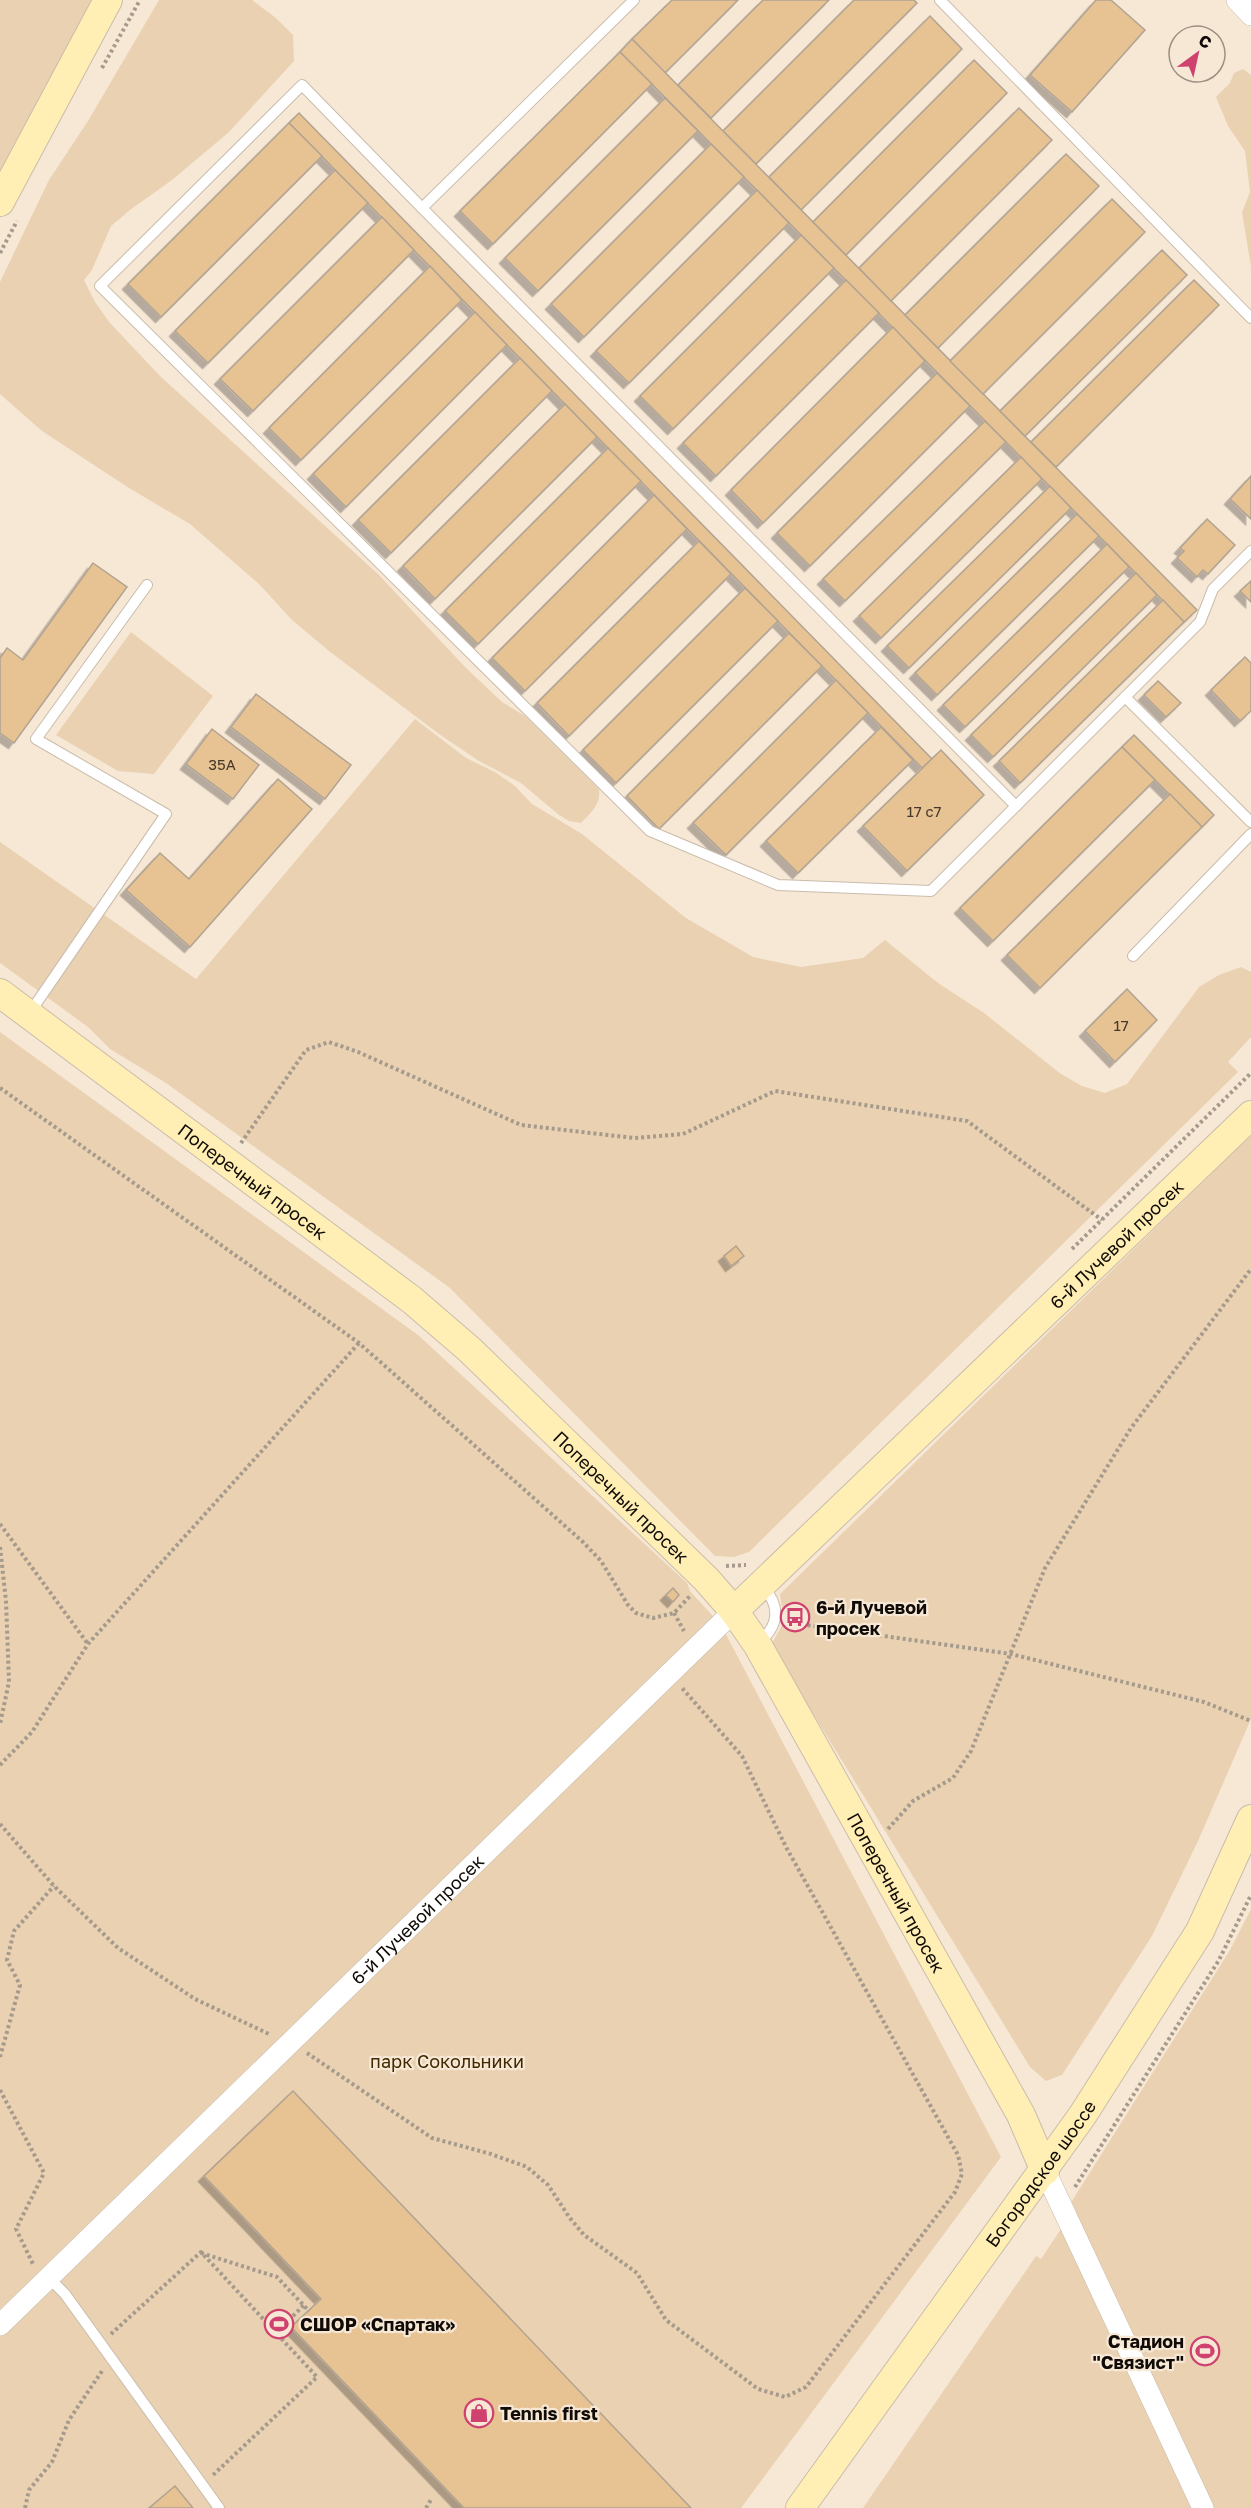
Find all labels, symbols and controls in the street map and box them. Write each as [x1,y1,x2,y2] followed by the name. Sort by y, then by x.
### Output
[1167,24,1227,84] north arrow
[1195,30,1215,53] text: С
[208,755,236,773] house number: 35А
[906,802,942,820] house number: 17 с7
[1113,1016,1129,1034] house number: 17
[174,1119,331,1244] street label: Поперечный просек
[1045,1175,1188,1313] street label: 6-й Лучевой просек
[549,1426,693,1567] street label: Поперечный просек
[816,1596,927,1639] place label: 6-й Лучевой просек
[779,1601,811,1633] bus stop icon: 6-й Лучевой просек
[843,1809,950,1977] street label: Поперечный просек
[346,1850,488,1989] street label: 6-й Лучевой просек
[370,2050,524,2072] park label: парк Сокольники
[980,2096,1100,2251] street label: Богородское шоссе
[263,2308,295,2340] sports icon: СШОР «Спартак»
[300,2313,456,2335] place label: СШОР «Спартак»
[1092,2330,1184,2373] place label: Стадион "Связист"
[1189,2335,1221,2367] sports icon: Стадион "Связист"
[463,2397,495,2429] shop icon: Tennis first
[500,2402,598,2424] place label: Tennis first

